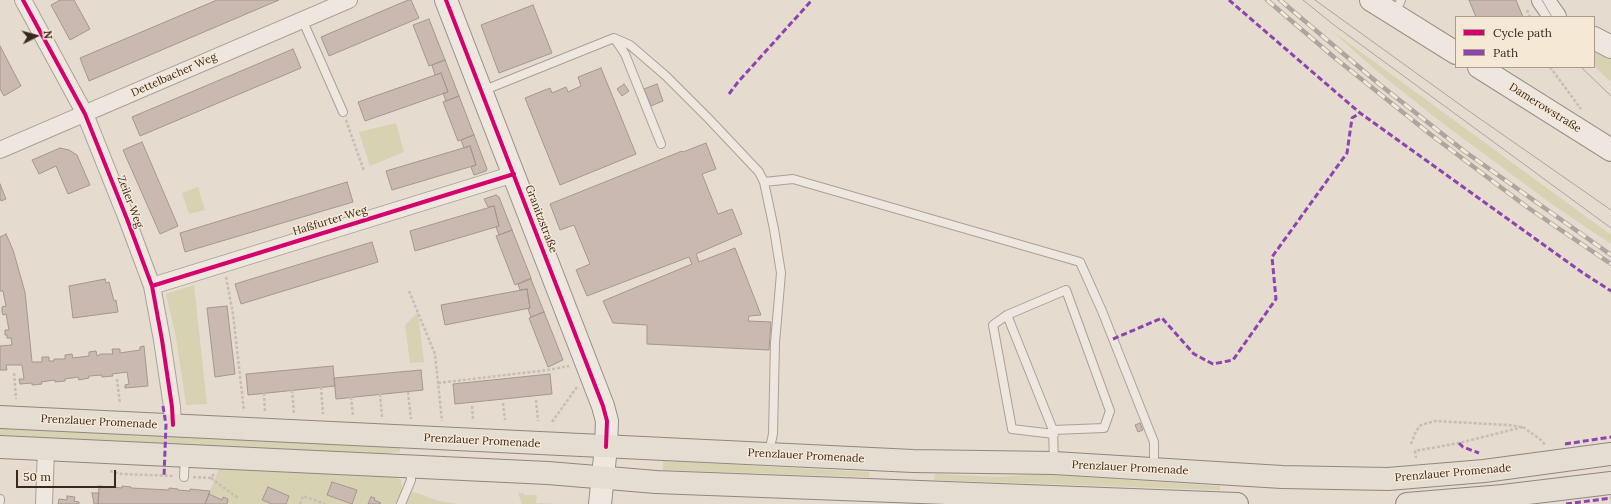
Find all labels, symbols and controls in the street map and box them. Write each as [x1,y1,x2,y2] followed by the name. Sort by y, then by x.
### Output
[16,16,56,56] north arrow
[1455,16,1595,68] legend
[1493,25,1552,40] text: Cycle path
[41,30,55,40] text: N
[1493,45,1518,60] text: Path
[129,50,219,100] street label: Dettelbacher Weg
[1506,81,1584,135] street label: Damerowstraße
[114,174,146,230] street label: Zeiler Weg
[522,183,560,255] street label: Granitzstraße
[291,203,369,239] street label: Haßfurter Weg
[40,412,158,432] street label: Prenzlauer Promenade
[423,431,541,451] street label: Prenzlauer Promenade
[747,446,865,466] street label: Prenzlauer Promenade
[1071,458,1189,478] street label: Prenzlauer Promenade
[1394,461,1512,485] street label: Prenzlauer Promenade
[18,462,118,488] scale bar
[23,469,51,484] text: 50 m

